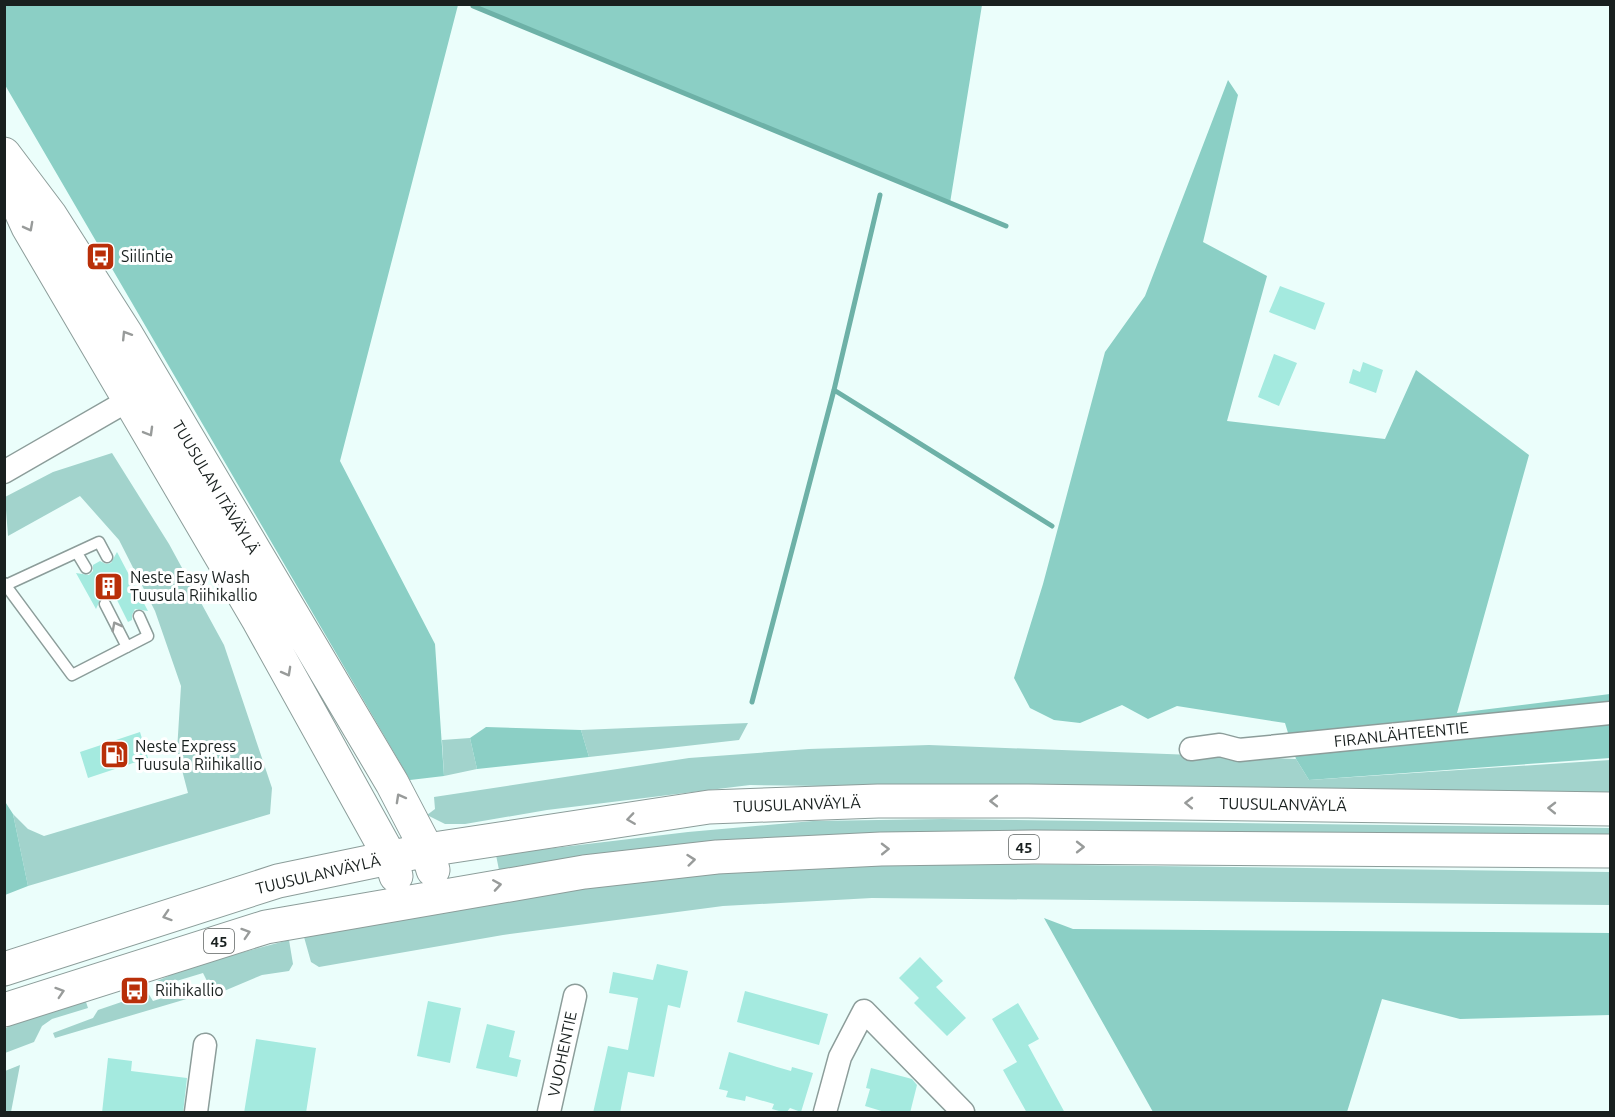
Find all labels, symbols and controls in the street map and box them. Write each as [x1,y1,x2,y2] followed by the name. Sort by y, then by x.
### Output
[22,221,33,232] one-way arrow
[84,240,116,272] bus stop icon: Siilintie
[121,247,173,265] place label: Siilintie
[122,331,134,341] one-way arrow
[169,417,263,558] street label: TUUSULAN ITÄVÄYLÄ
[142,426,153,436] one-way arrow
[130,568,258,604] place label: Neste Easy Wash Tuusula Riihikallio
[93,570,125,602] building icon: Neste Easy Wash Tuusula Riihikallio
[112,621,123,632] one-way arrow
[280,666,291,676] one-way arrow
[1333,718,1469,750] street label: FIRANLÄHTEENTIE
[135,737,263,773] place label: Neste Express Tuusula Riihikallio
[98,739,130,771] fuel station icon: Neste Express Tuusula Riihikallio
[733,793,862,815] street label: TUUSULANVÄYLÄ
[396,794,407,804] one-way arrow
[1219,794,1347,814] street label: TUUSULANVÄYLÄ
[990,795,999,807] one-way arrow
[1185,797,1194,809] one-way arrow
[1548,802,1557,815] one-way arrow
[627,812,637,825] one-way arrow
[1009,835,1039,859] road number: 45
[1076,841,1085,853] one-way arrow
[881,843,890,855] one-way arrow
[254,851,383,897] street label: TUUSULANVÄYLÄ
[686,854,695,867] one-way arrow
[493,880,502,892] one-way arrow
[162,909,173,922] one-way arrow
[240,928,251,940] one-way arrow
[204,929,234,953] road number: 45
[118,974,150,1006] bus stop icon: Riihikallio
[155,981,224,999] place label: Riihikallio
[54,987,65,999] one-way arrow
[544,1010,580,1098] street label: VUOHENTIE

